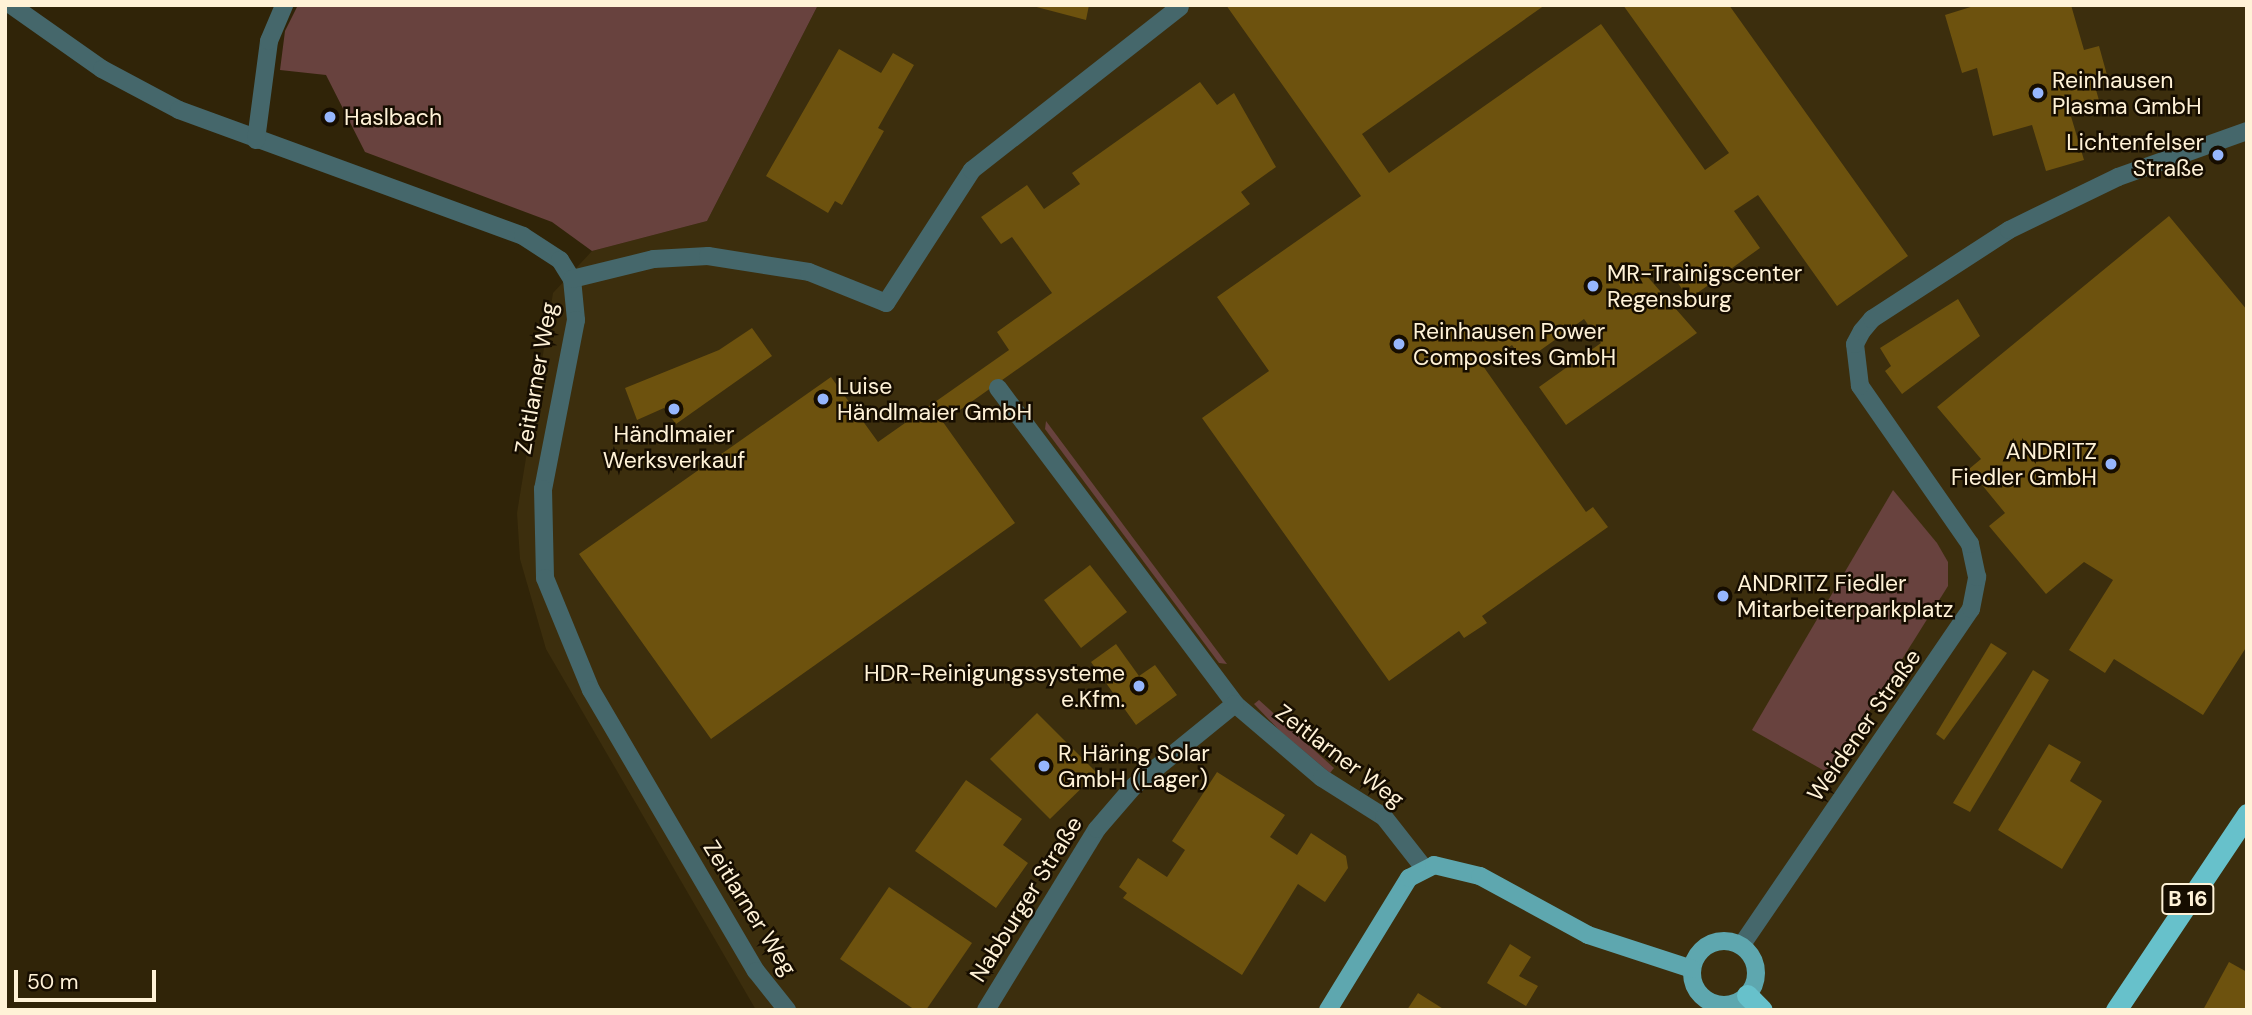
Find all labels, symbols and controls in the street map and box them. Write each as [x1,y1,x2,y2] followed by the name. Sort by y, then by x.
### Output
[2052,66,2202,120] place label: Reinhausen Plasma GmbH
[2030,85,2046,101] marker: Reinhausen Plasma GmbH
[344,103,442,131] place label: Haslbach
[322,109,338,125] marker: Haslbach
[2066,128,2204,182] place label: Lichtenfelser Straße
[2210,147,2226,163] marker: Lichtenfelser Straße
[1607,259,1802,313] place label: MR-Trainigscenter Regensburg
[1585,278,1601,294] marker: MR-Trainigscenter Regensburg
[509,300,563,456] street label: Zeitlarner Weg
[1413,317,1616,371] place label: Reinhausen Power Composites GmbH
[1391,336,1407,352] marker: Reinhausen Power Composites GmbH
[837,372,1032,426] place label: Luise Händlmaier GmbH
[815,391,831,407] marker: Luise Händlmaier GmbH
[666,401,682,417] marker: Händlmaier Werksverkauf
[603,420,745,474] place label: Händlmaier Werksverkauf
[1951,437,2097,491] place label: ANDRITZ Fiedler GmbH
[2103,456,2119,472] marker: ANDRITZ Fiedler GmbH
[1737,569,1953,623] place label: ANDRITZ Fiedler Mitarbeiterparkplatz
[1715,588,1731,604] marker: ANDRITZ Fiedler Mitarbeiterparkplatz
[1801,644,1927,806] street label: Weidener Straße
[864,659,1125,713] place label: HDR-Reinigungssysteme e.Kfm.
[1131,678,1147,694] marker: HDR-Reinigungssysteme e.Kfm.
[1270,699,1410,813] street label: Zeitlarner Weg
[1058,739,1210,793] place label: R. Häring Solar GmbH (Lager)
[1036,758,1052,774] marker: R. Häring Solar GmbH (Lager)
[964,811,1088,987] street label: Nabburger Straße
[697,835,803,981] street label: Zeitlarner Weg
[2160,881,2216,916] road number: B 16
[18,956,159,1000] scale bar
[27,968,78,996] text: 50 m

